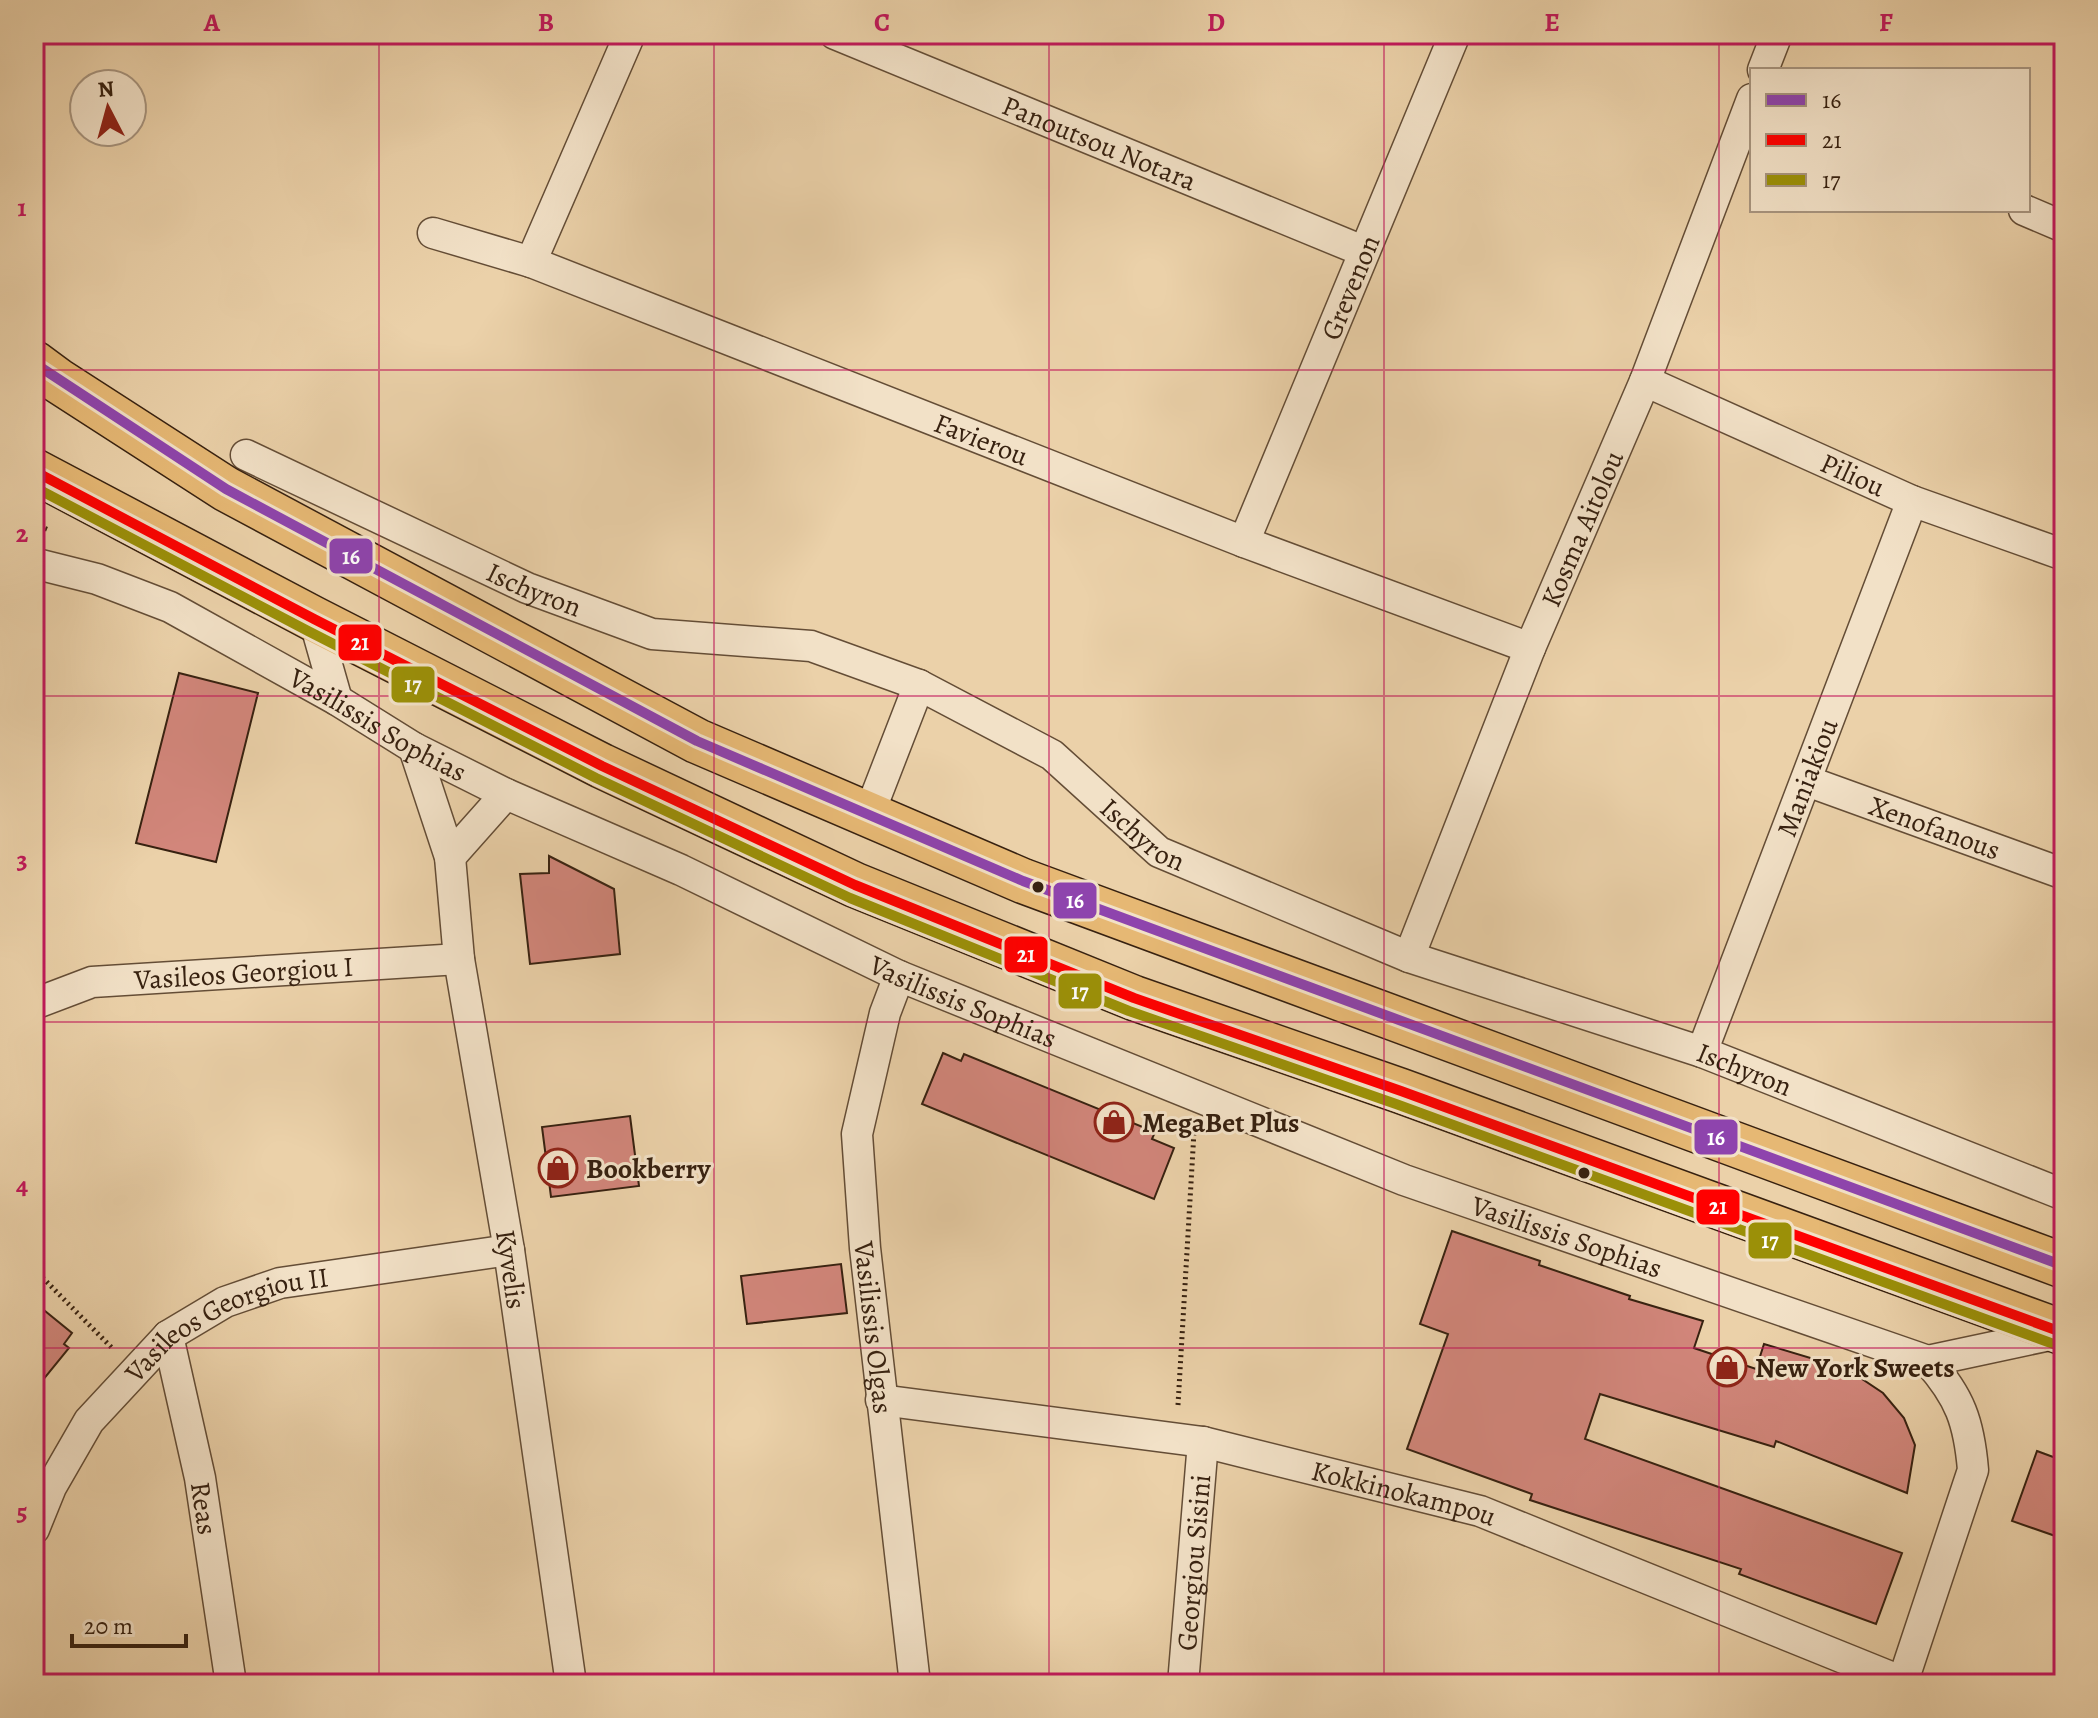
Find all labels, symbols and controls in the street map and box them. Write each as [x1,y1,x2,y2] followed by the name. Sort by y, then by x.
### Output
[203,5,221,40] text: A
[538,5,554,40] text: B
[874,5,890,40] text: C
[1207,5,1225,40] text: D
[1544,5,1560,40] text: E
[1879,5,1893,40] text: F
[68,68,148,148] north arrow
[1750,68,2030,212] legend
[96,73,116,105] text: N
[1822,84,1841,116] text: 16
[996,87,1202,201] street label: Panoutsou Notara
[1822,124,1842,156] text: 21
[1822,164,1841,196] text: 17
[17,190,27,225] text: 1
[1312,229,1390,346] street label: Grevenon
[928,404,1034,476] street label: Favierou
[1532,444,1633,613] street label: Kosma Aitolou
[1814,444,1892,507] street label: Piliou
[16,516,29,551] text: 2
[328,537,374,575] line badge: 16
[342,542,360,572] text: 16
[480,554,587,626] street label: Ischyron
[337,623,383,662] line badge: 21
[351,628,369,658] text: 21
[281,659,473,791] street label: Vasilissis Sophias
[390,665,436,704] line badge: 17
[404,670,422,700] text: 17
[1768,712,1848,842] street label: Maniakiou
[1864,787,2005,869] street label: Xenofanous
[1092,790,1191,881] street label: Ischyron
[16,842,28,877] text: 3
[1030,879,1046,895] unlabelled marker
[1052,881,1098,920] line badge: 16
[1066,886,1084,916] text: 16
[1003,935,1049,974] line badge: 21
[1017,940,1035,970] text: 21
[862,946,1062,1058] street label: Vasilissis Sophias
[132,948,354,999] street label: Vasileos Georgiou I
[1057,972,1103,1010] line badge: 17
[1071,977,1089,1007] text: 17
[1691,1034,1797,1106] street label: Ischyron
[1093,1101,1135,1143] shop icon: MegaBet Plus
[1142,1104,1300,1142] place label: MegaBet Plus
[1693,1118,1739,1156] line badge: 16
[1707,1123,1725,1153] text: 16
[537,1147,579,1189] shop icon: Bookberry
[586,1150,711,1188] place label: Bookberry
[1576,1165,1592,1181] unlabelled marker
[16,1168,28,1203] text: 4
[1465,1186,1667,1288] street label: Vasilissis Sophias
[1695,1188,1741,1226] line badge: 21
[1709,1192,1727,1222] text: 21
[1747,1221,1793,1260] line badge: 17
[1761,1226,1779,1256] text: 17
[486,1227,535,1312] street label: Kyvelis
[844,1238,902,1416] street label: Vasilissis Olgas
[116,1258,331,1392] street label: Vasileos Georgiou II
[1706,1346,1748,1388] shop icon: New York Sweets
[1755,1349,1955,1387] place label: New York Sweets
[1307,1452,1503,1536] street label: Kokkinokampou
[1168,1473,1220,1652] street label: Georgiou Sisini
[181,1479,226,1537] street label: Reas
[16,1494,28,1529] text: 5
[72,1598,186,1648] scale bar
[84,1610,133,1642] text: 20 m

